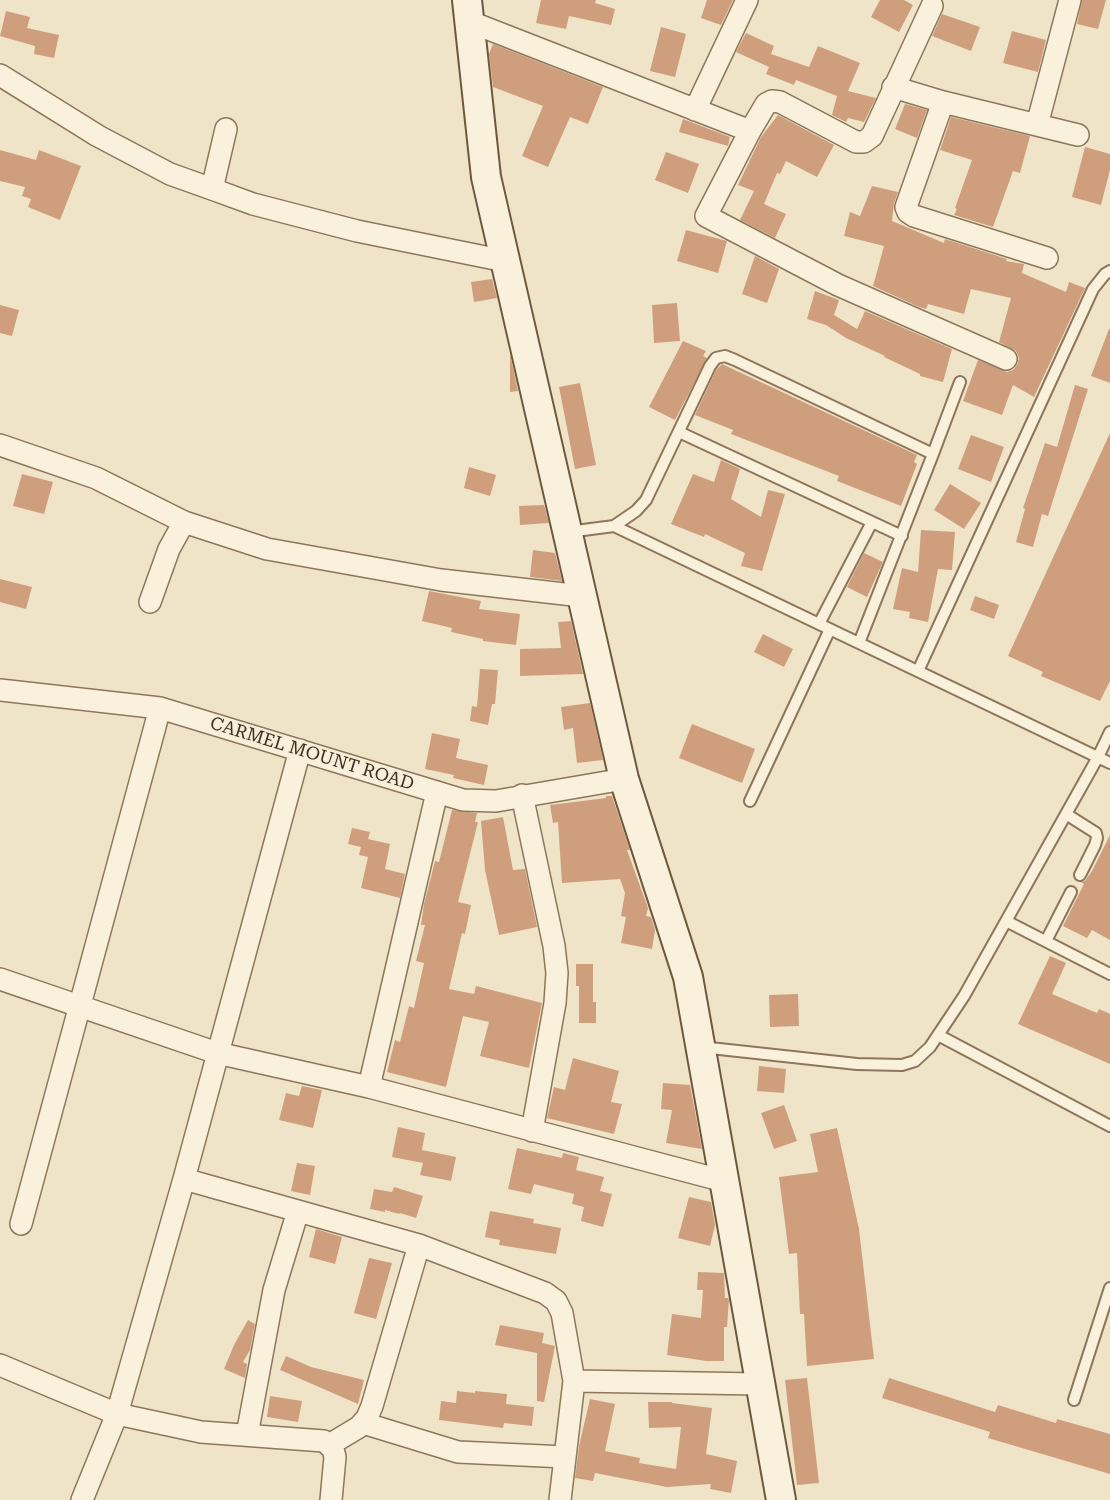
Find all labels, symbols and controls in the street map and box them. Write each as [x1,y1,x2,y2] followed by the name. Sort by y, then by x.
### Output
[207,713,417,795] street label: CARMEL MOUNT ROAD

